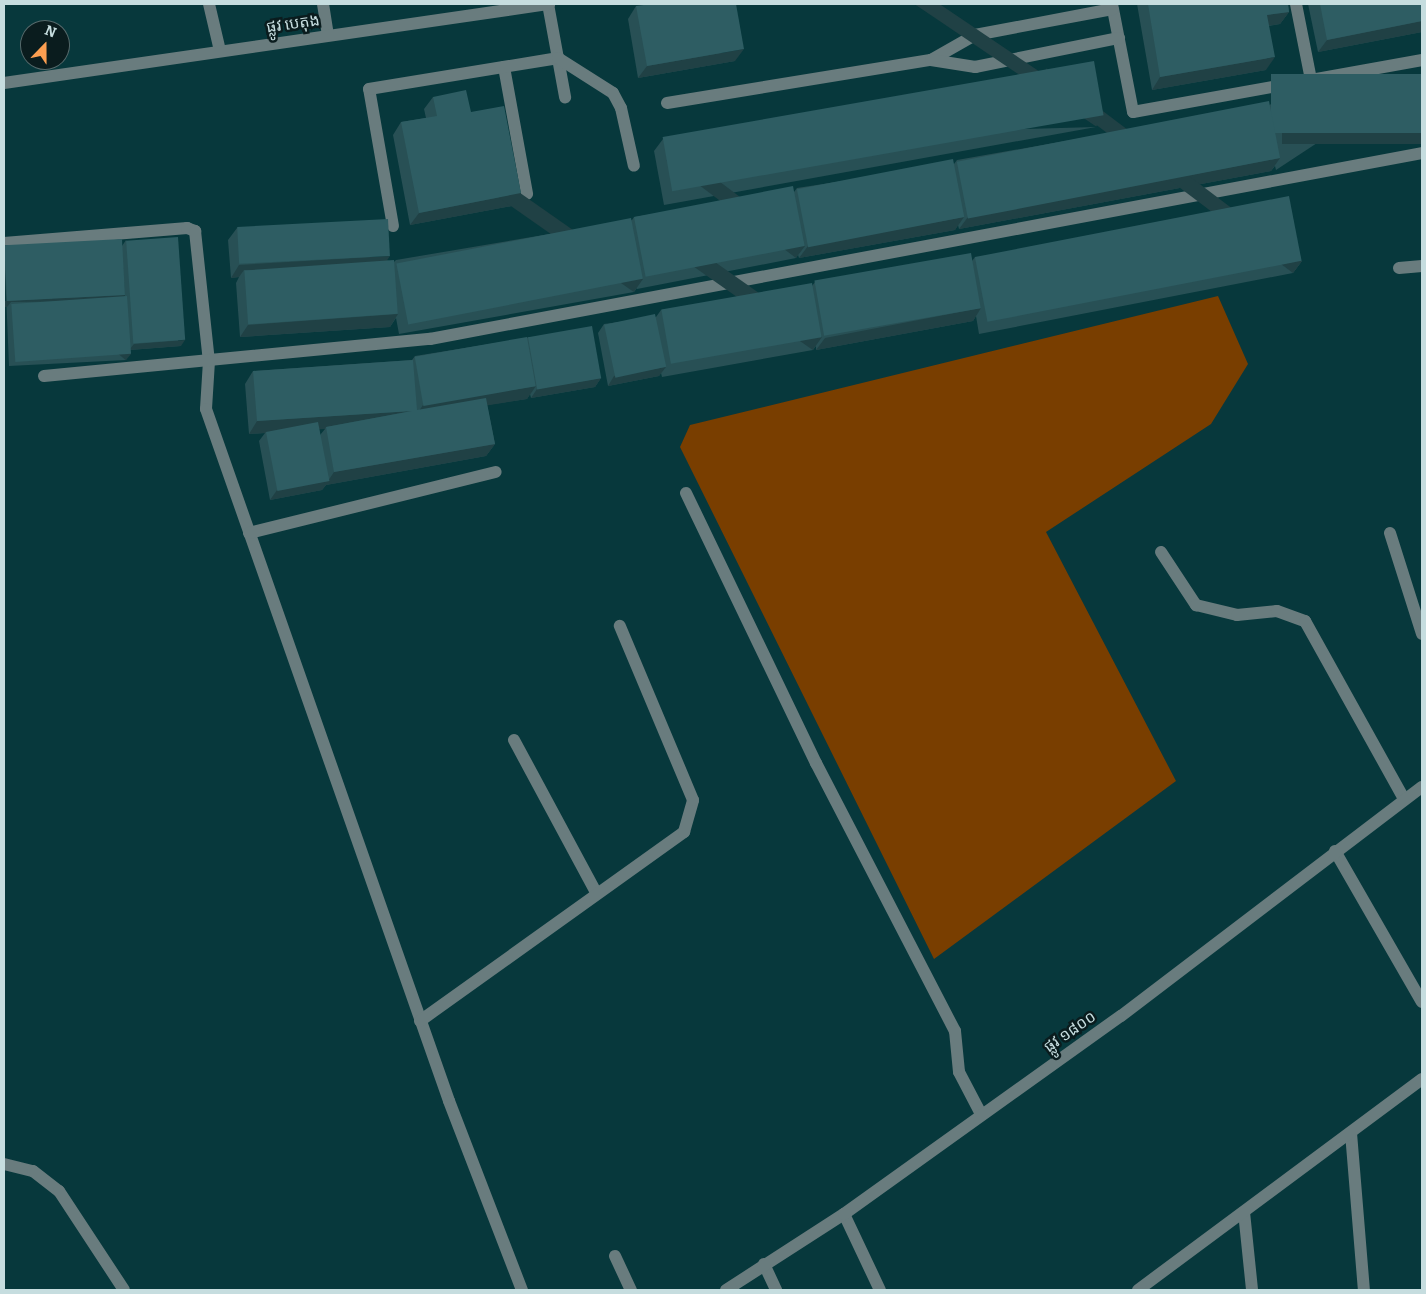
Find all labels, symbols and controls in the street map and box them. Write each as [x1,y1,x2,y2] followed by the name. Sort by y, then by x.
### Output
[265,11,321,37] street label: ផ្លូវ បេតុង
[20,20,70,70] north arrow
[42,22,59,41] text: N
[1040,1007,1100,1057] street label: ផ្លូវ ១៨០០

